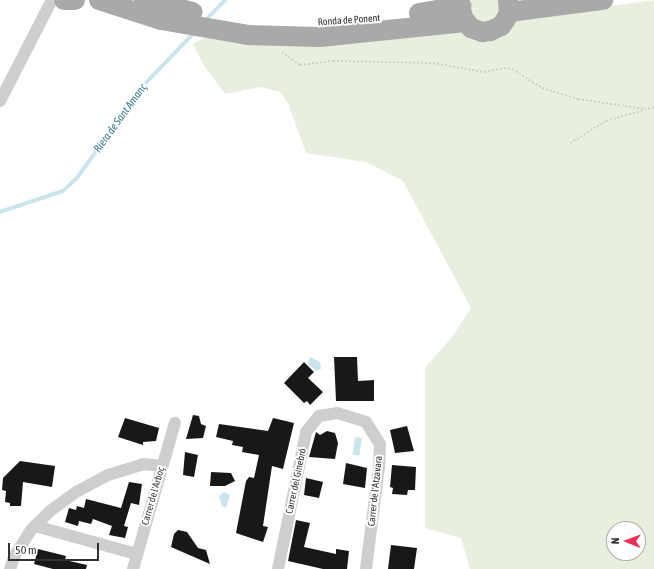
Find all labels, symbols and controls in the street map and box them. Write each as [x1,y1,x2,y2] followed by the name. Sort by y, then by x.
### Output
[317,12,381,28] street label: Ronda de Ponent
[91,81,149,155] water label: Riera de Sant Amanç
[283,447,309,515] street label: Carrer del Ginebró
[365,455,385,527] street label: Carrer de l'Atzavara
[139,466,167,526] street label: Carrer de l'Arboç
[606,521,646,561] north arrow
[10,535,101,561] scale bar
[609,537,621,544] text: N
[15,543,37,557] text: 50 m

